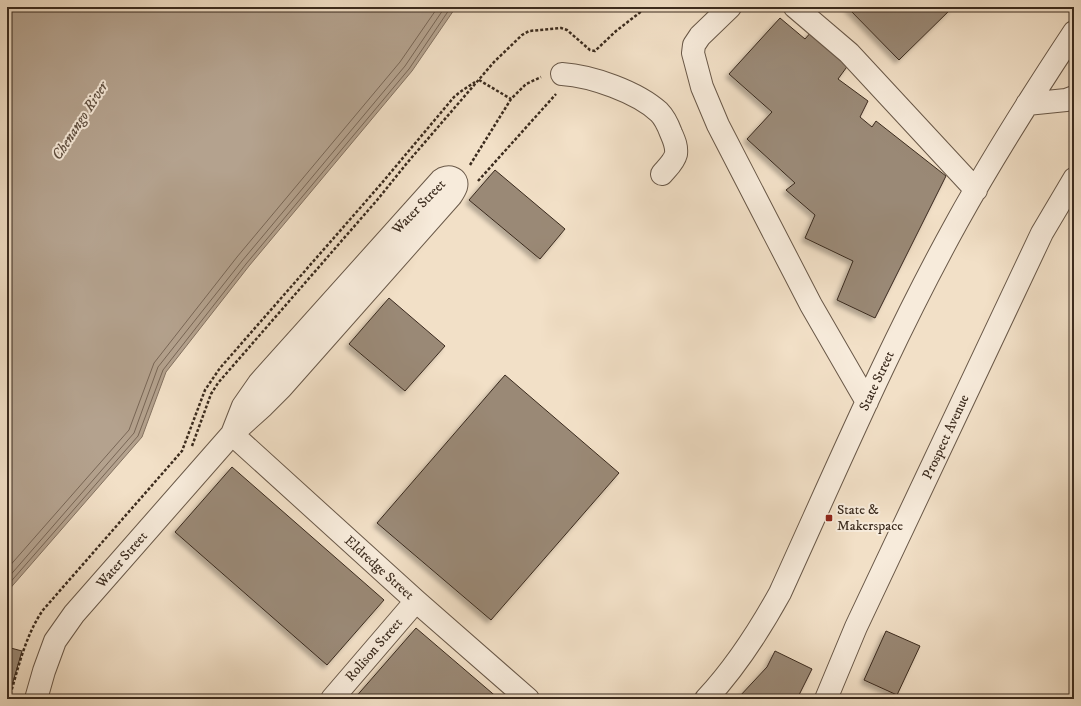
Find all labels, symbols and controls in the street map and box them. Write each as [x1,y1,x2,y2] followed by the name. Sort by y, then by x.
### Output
[48,77,113,164] water label: Chenango River
[388,175,450,239] street label: Water Street
[855,348,899,414] street label: State Street
[919,392,974,482] street label: Prospect Avenue
[837,501,903,535] place label: State & Makerspace
[824,513,834,523] marker: State & Makerspace
[92,527,152,593] street label: Water Street
[340,532,418,604] street label: Eldredge Street
[341,614,407,686] street label: Rolison Street

